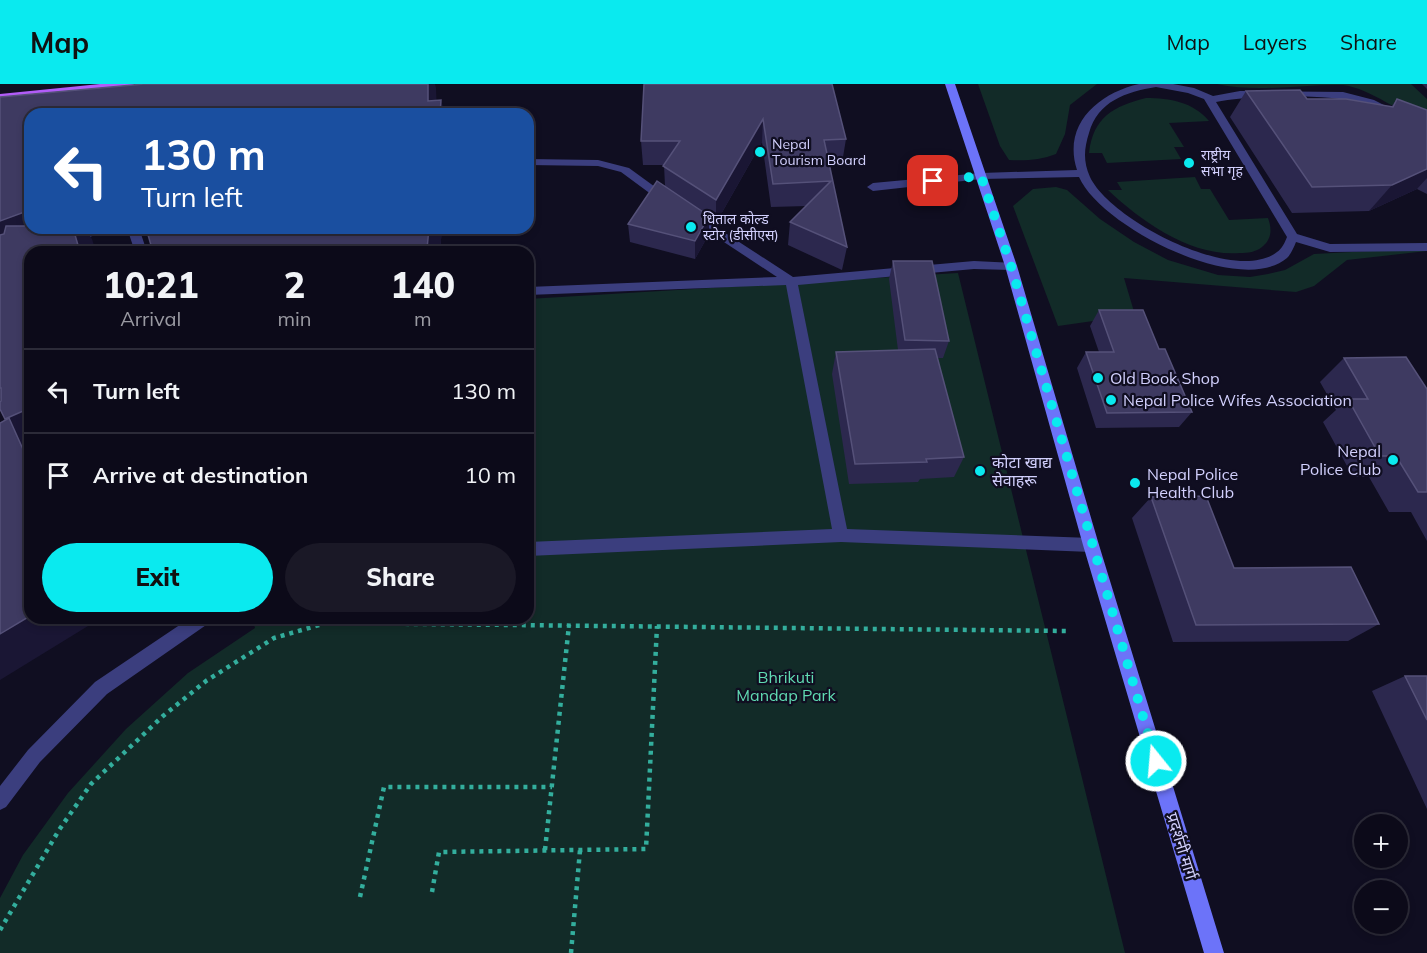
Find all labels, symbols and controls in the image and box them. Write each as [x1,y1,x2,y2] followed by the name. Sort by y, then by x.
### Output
[30,25,89,60] text: Map
[1167,29,1210,55] text: Map
[1243,29,1307,55] text: Layers
[1340,29,1397,55] text: Share
[141,128,266,181] text: 130 m
[42,132,120,210] icon: left
[772,135,866,169] place label: Nepal Tourism Board
[753,145,767,159] marker: Nepal Tourism Board
[1201,146,1243,181] place label: राष्ट्रीय सभा गृह
[907,155,958,206] pin
[1182,156,1196,170] marker: राष्ट्रीय सभा गृह
[916,164,949,197] icon: arrive
[141,180,243,214] text: Turn left
[703,210,779,244] place label: धिताल कोल्ड स्टोर (डीसीएस)
[684,220,698,234] marker: धिताल कोल्ड स्टोर (डीसीएस)
[103,262,199,307] text: 10:21
[284,262,305,307] text: 2
[390,262,455,307] text: 140
[120,306,181,331] text: Arrival
[277,306,312,331] text: min
[414,306,432,331] text: m
[1110,368,1220,388] place label: Old Book Shop
[1091,371,1105,385] marker: Old Book Shop
[42,375,75,408] icon: left
[93,377,180,405] text: Turn left
[451,377,516,405] text: 130 m
[1123,390,1352,410] place label: Nepal Police Wifes Association
[1104,393,1118,407] marker: Nepal Police Wifes Association
[1300,441,1381,479] place label: Nepal Police Club
[992,452,1053,490] place label: कोटा खाद्य सेवाहरू
[1386,453,1400,467] marker: Nepal Police Club
[42,459,75,492] icon: arrive
[93,461,308,489] text: Arrive at destination
[465,461,516,489] text: 10 m
[973,464,987,478] marker: कोटा खाद्य सेवाहरू
[1147,464,1238,502] place label: Nepal Police Health Club
[1128,476,1142,490] marker: Nepal Police Health Club
[42,543,273,612] button: Exit
[285,543,516,612] button: Share
[736,667,836,705] park label: Bhrikuti Mandap Park
[1124,729,1188,793] position arrow
[1162,810,1202,883] street label: प्रदर्शनी मार्ग
[1354,814,1408,934] map controls
[1354,814,1408,868] button: +
[1354,880,1408,934] button: −

